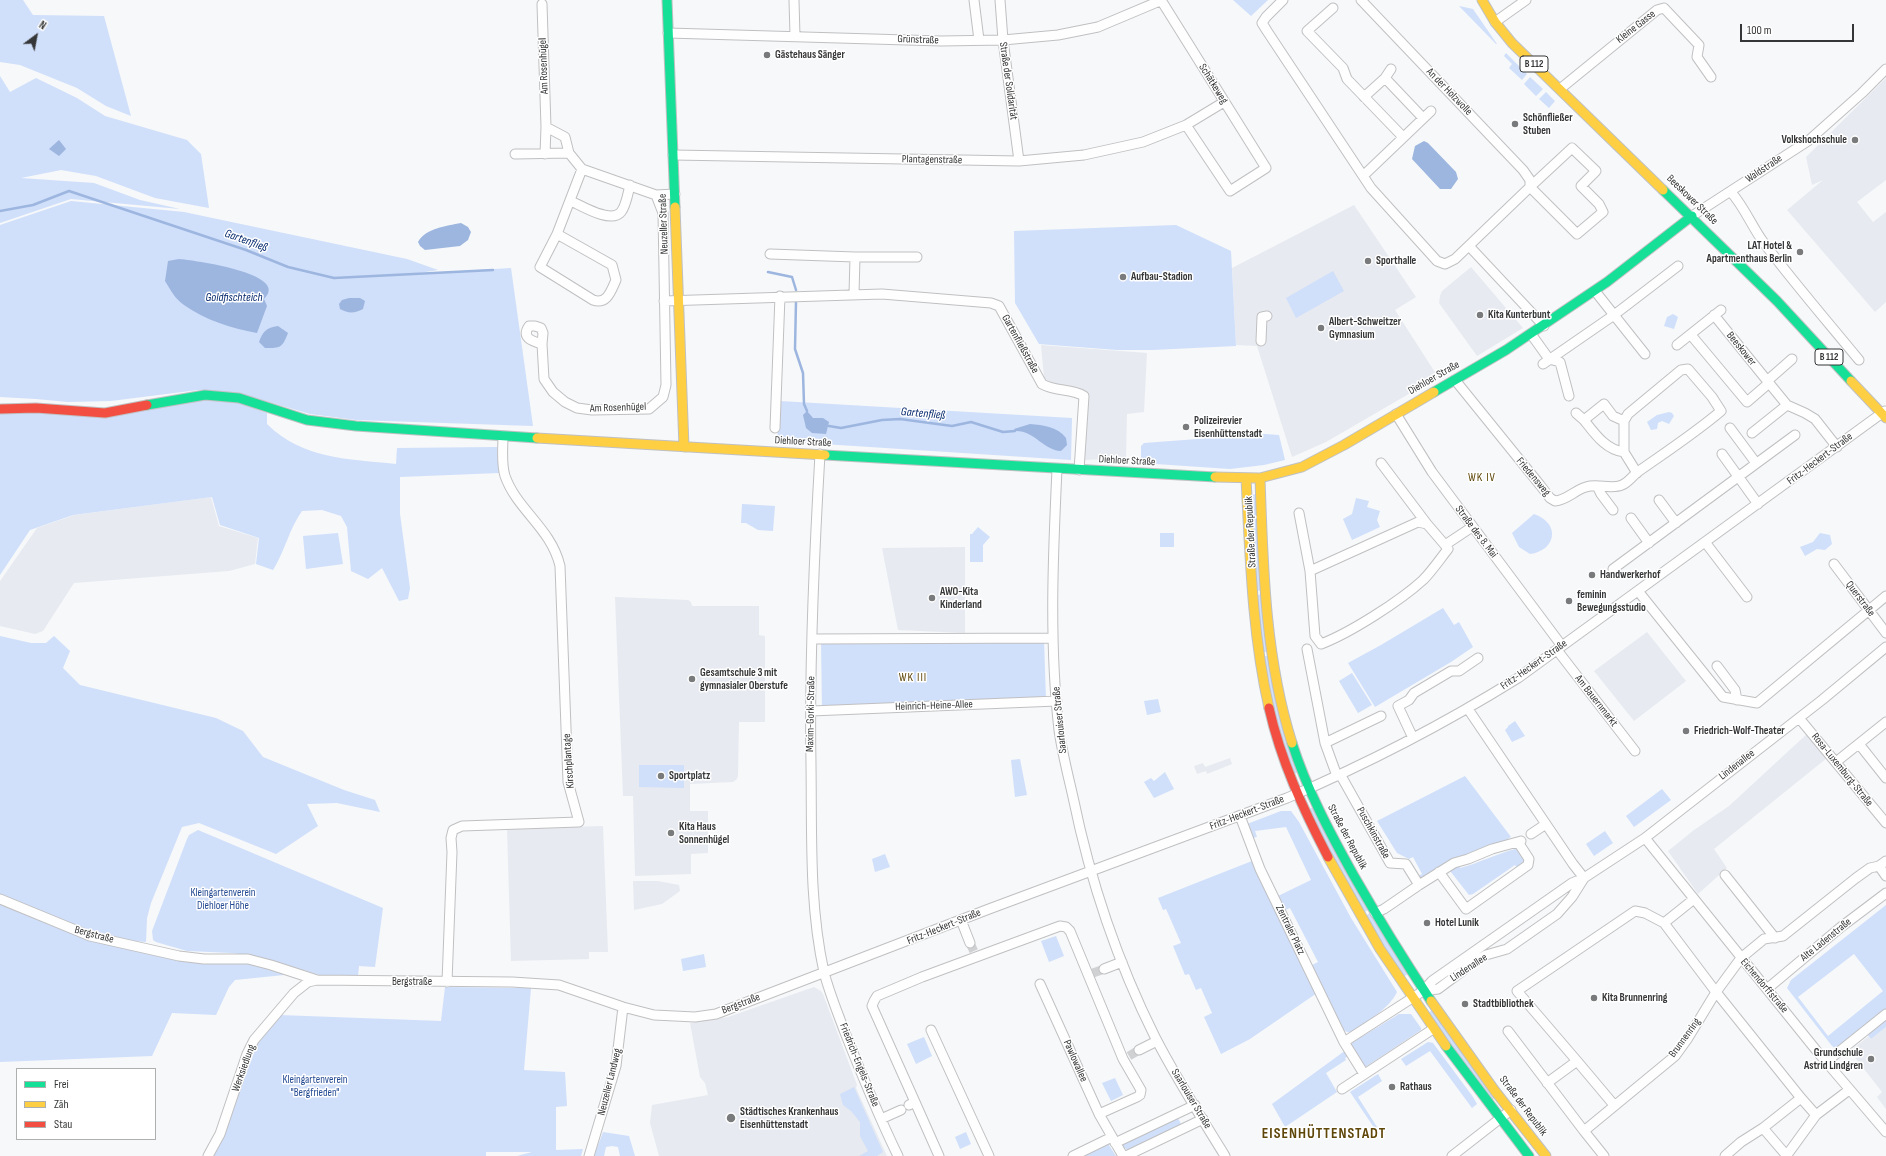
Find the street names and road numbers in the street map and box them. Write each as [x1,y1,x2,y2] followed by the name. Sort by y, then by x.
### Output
[1614,8,1658,46] street label: Kleine Gasse
[897,33,939,47] street label: Grünstraße
[536,38,552,94] street label: Am Rosenhügel
[996,41,1020,121] street label: Straße der Solidarität
[1520,56,1548,72] road number: B 112
[1196,62,1230,106] street label: Schätkeweg
[1423,66,1475,118] street label: An der Holzwolle
[1743,152,1785,186] street label: Waldstraße
[902,153,962,167] street label: Plantagenstraße
[1664,172,1720,228] street label: Beeskower Straße
[656,193,672,255] street label: Neuzeller Straße
[998,312,1042,376] street label: Gartenfließstraße
[1723,329,1759,369] street label: Beeskower
[1815,349,1843,365] road number: B 112
[1406,358,1462,398] street label: Diehloer Straße
[590,400,646,416] street label: Am Rosenhügel
[1785,430,1855,488] street label: Fritz-Heckert-Straße
[774,434,832,450] street label: Diehloer Straße
[1098,453,1156,469] street label: Diehloer Straße
[1513,455,1553,499] street label: Friedensweg
[1243,496,1259,568] street label: Straße der Republik
[1452,503,1500,561] street label: Straße des 8. Mai
[1842,579,1878,619] street label: Querstraße
[1498,637,1570,693] street label: Fritz-Heckert-Straße
[1572,673,1620,729] street label: Am Bauernmarkt
[804,676,818,752] street label: Maxim-Gorki-Straße
[1050,686,1070,754] street label: Saarlouiser Straße
[895,698,973,714] street label: Heinrich-Heine-Allee
[1808,731,1876,809] street label: Rosa-Luxemburg-Straße
[560,733,578,789] street label: Kirschplantage
[1717,747,1757,783] street label: Lindenallee
[1208,793,1286,833] street label: Fritz-Heckert-Straße
[1324,802,1370,872] street label: Straße der Republik
[1353,805,1393,861] street label: Puschkinstraße
[1272,903,1308,957] street label: Zentraler Platz
[905,906,983,948] street label: Fritz-Heckert-Straße
[1798,915,1854,965] street label: Alte Ladenstraße
[73,923,115,947] street label: Bergstraße
[1448,951,1490,985] street label: Lindenallee
[1737,956,1791,1016] street label: Eichendorffstraße
[392,975,432,989] street label: Bergstraße
[720,991,762,1017] street label: Bergstraße
[1666,1016,1704,1060] street label: Brunnenring
[836,1021,882,1109] street label: Friedrich-Engels-Straße
[1060,1038,1090,1084] street label: Pawlowallee
[229,1043,259,1093] street label: Werksiedlung
[595,1047,625,1117] street label: Neuzeller Landweg
[1168,1067,1214,1131] street label: Saarlouiser Straße
[1496,1073,1550,1139] street label: Straße der Republik

